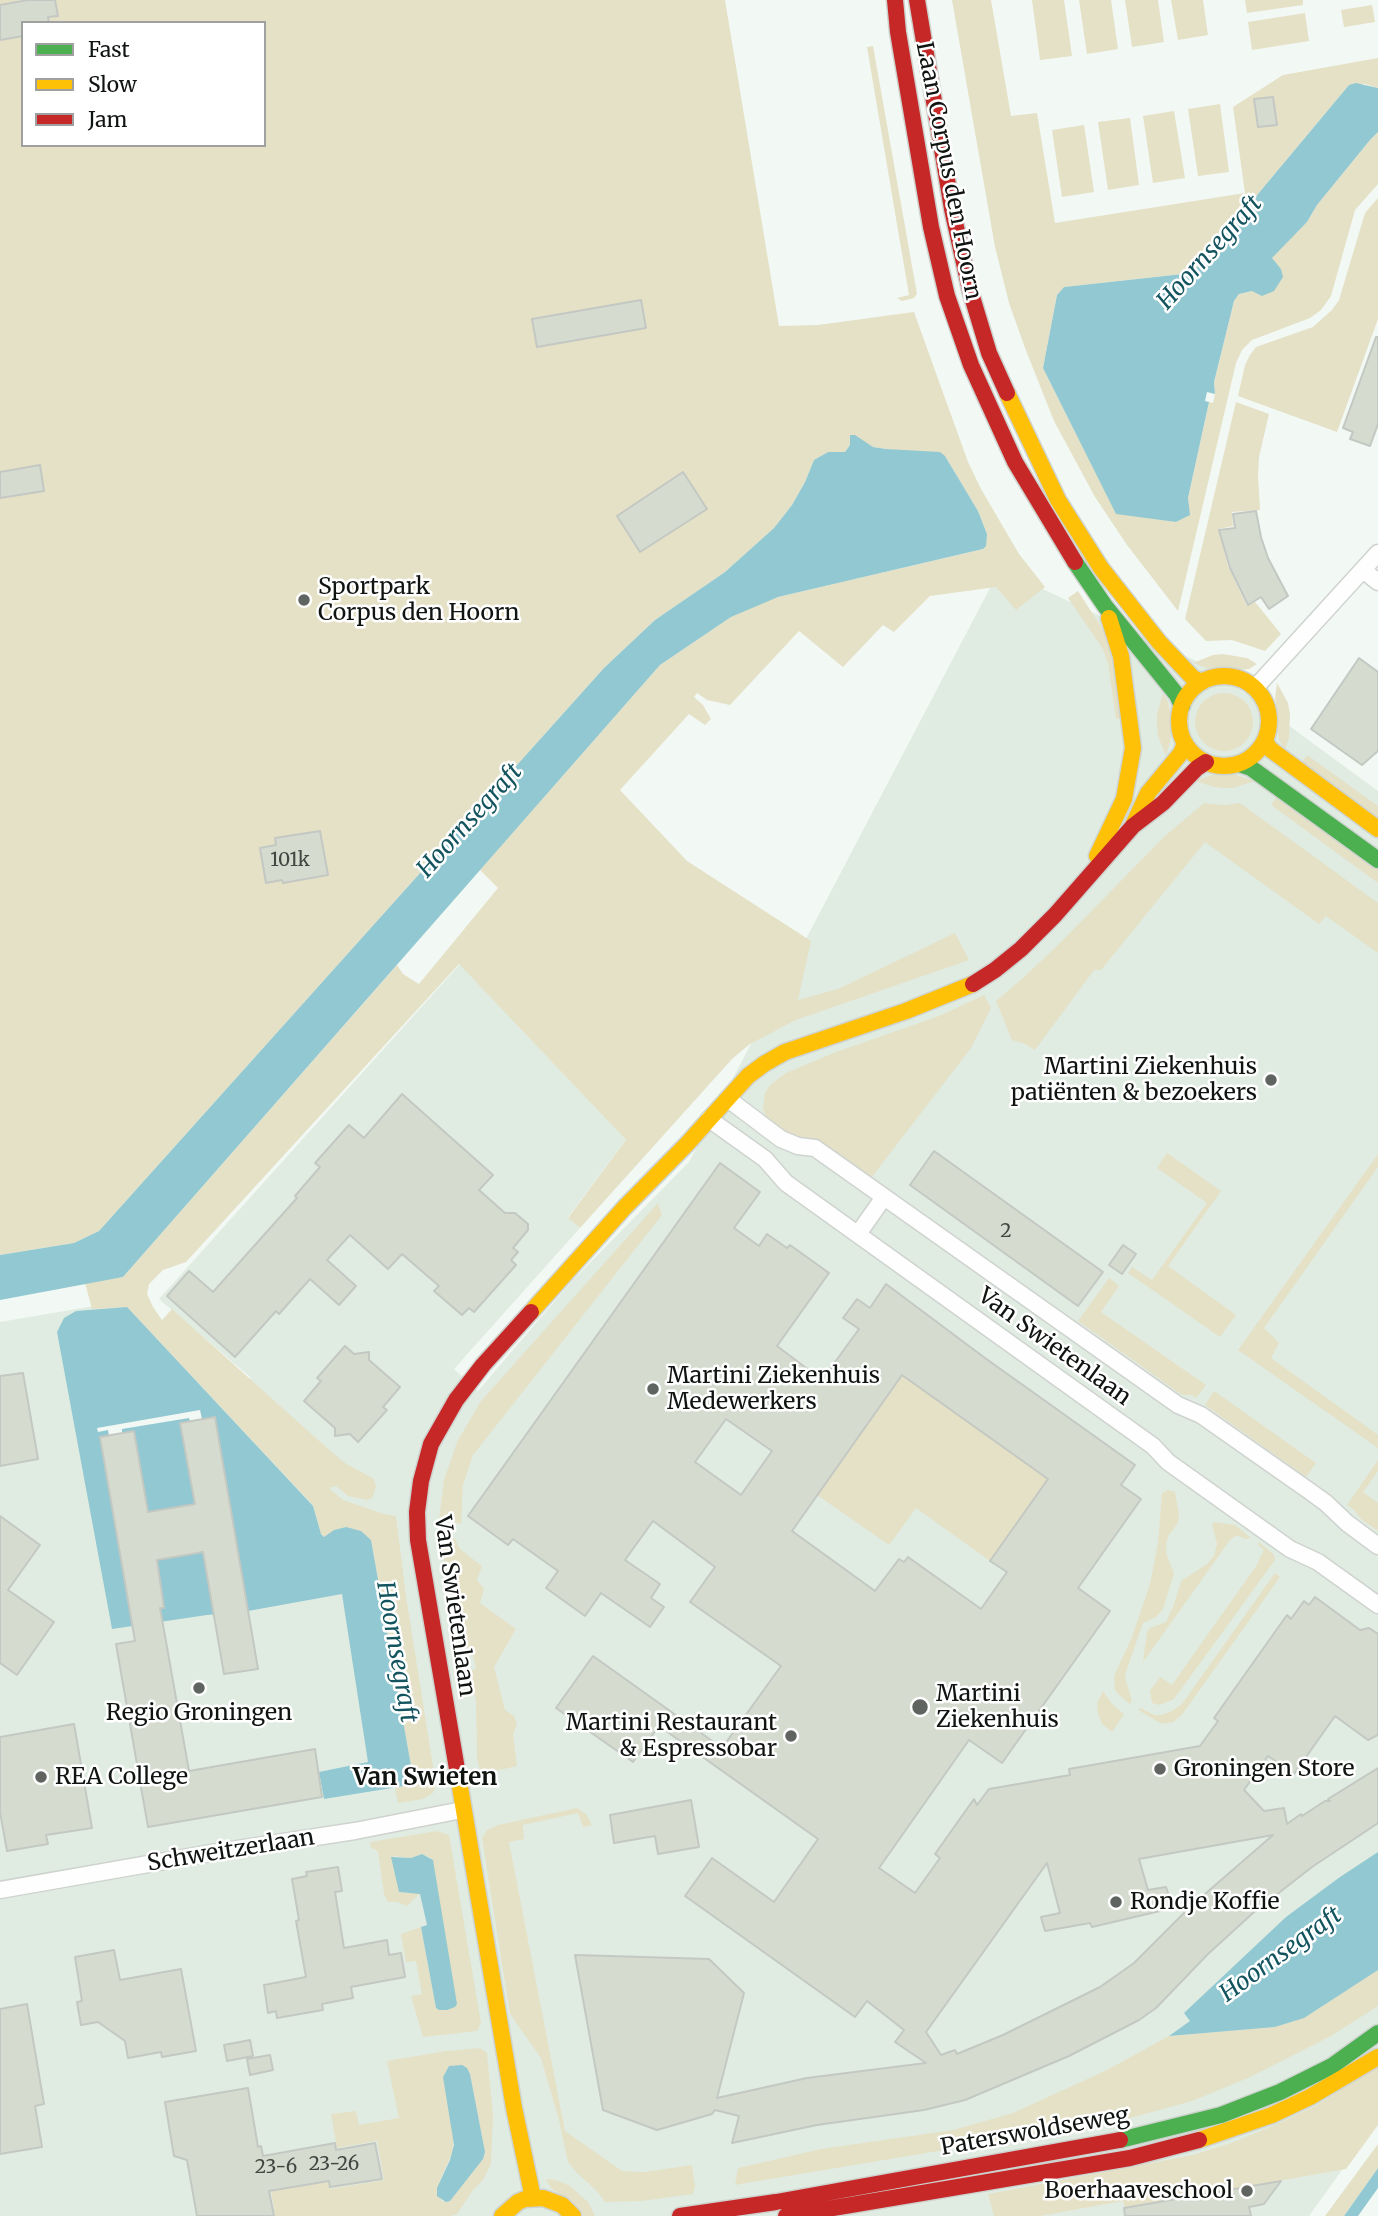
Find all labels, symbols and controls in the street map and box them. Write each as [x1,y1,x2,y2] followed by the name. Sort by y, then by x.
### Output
[21,21,266,147] legend
[88,36,130,63] text: Fast
[909,40,987,302] street label: Laan Corpus den Hoorn
[88,71,137,98] text: Slow
[88,106,127,133] text: Jam
[1151,190,1269,316] water label: Hoornsegraft
[318,573,520,627] place label: Sportpark Corpus den Hoorn
[296,592,312,608] marker: Sportpark Corpus den Hoorn
[411,758,529,884] water label: Hoornsegraft
[270,850,310,872] house number: 101k
[1011,1053,1257,1107] place label: Martini Ziekenhuis patiënten & bezoekers
[1263,1072,1279,1088] marker: Martini Ziekenhuis patiënten & bezoekers
[1000,1221,1012,1243] house number: 2
[972,1282,1136,1412] street label: Van Swietenlaan
[667,1362,880,1416] place label: Martini Ziekenhuis Medewerkers
[645,1381,661,1397] marker: Martini Ziekenhuis Medewerkers
[428,1514,480,1698] street label: Van Swietenlaan
[369,1579,423,1725] water label: Hoornsegraft
[191,1680,207,1696] marker: Regio Groningen
[936,1680,1059,1734] place label: Martini Ziekenhuis
[910,1697,930,1717] marker: Martini Ziekenhuis
[106,1699,292,1727] place label: Regio Groningen
[566,1709,777,1763] place label: Martini Restaurant & Espressobar
[783,1728,799,1744] marker: Martini Restaurant & Espressobar
[1174,1755,1355,1783] place label: Groningen Store
[1152,1761,1168,1777] marker: Groningen Store
[55,1763,188,1791] place label: REA College
[353,1764,497,1792] district label: Van Swieten
[33,1769,49,1785] marker: REA College
[145,1824,317,1878] street label: Schweitzerlaan
[1130,1888,1279,1916] place label: Rondje Koffie
[1108,1894,1124,1910] marker: Rondje Koffie
[1215,1901,1347,2009] water label: Hoornsegraft
[939,2102,1131,2162] street label: Paterswoldseweg
[309,2154,359,2176] house number: 23-26
[255,2157,297,2179] house number: 23-6
[1044,2177,1233,2205] place label: Boerhaaveschool
[1239,2183,1255,2199] marker: Boerhaaveschool

